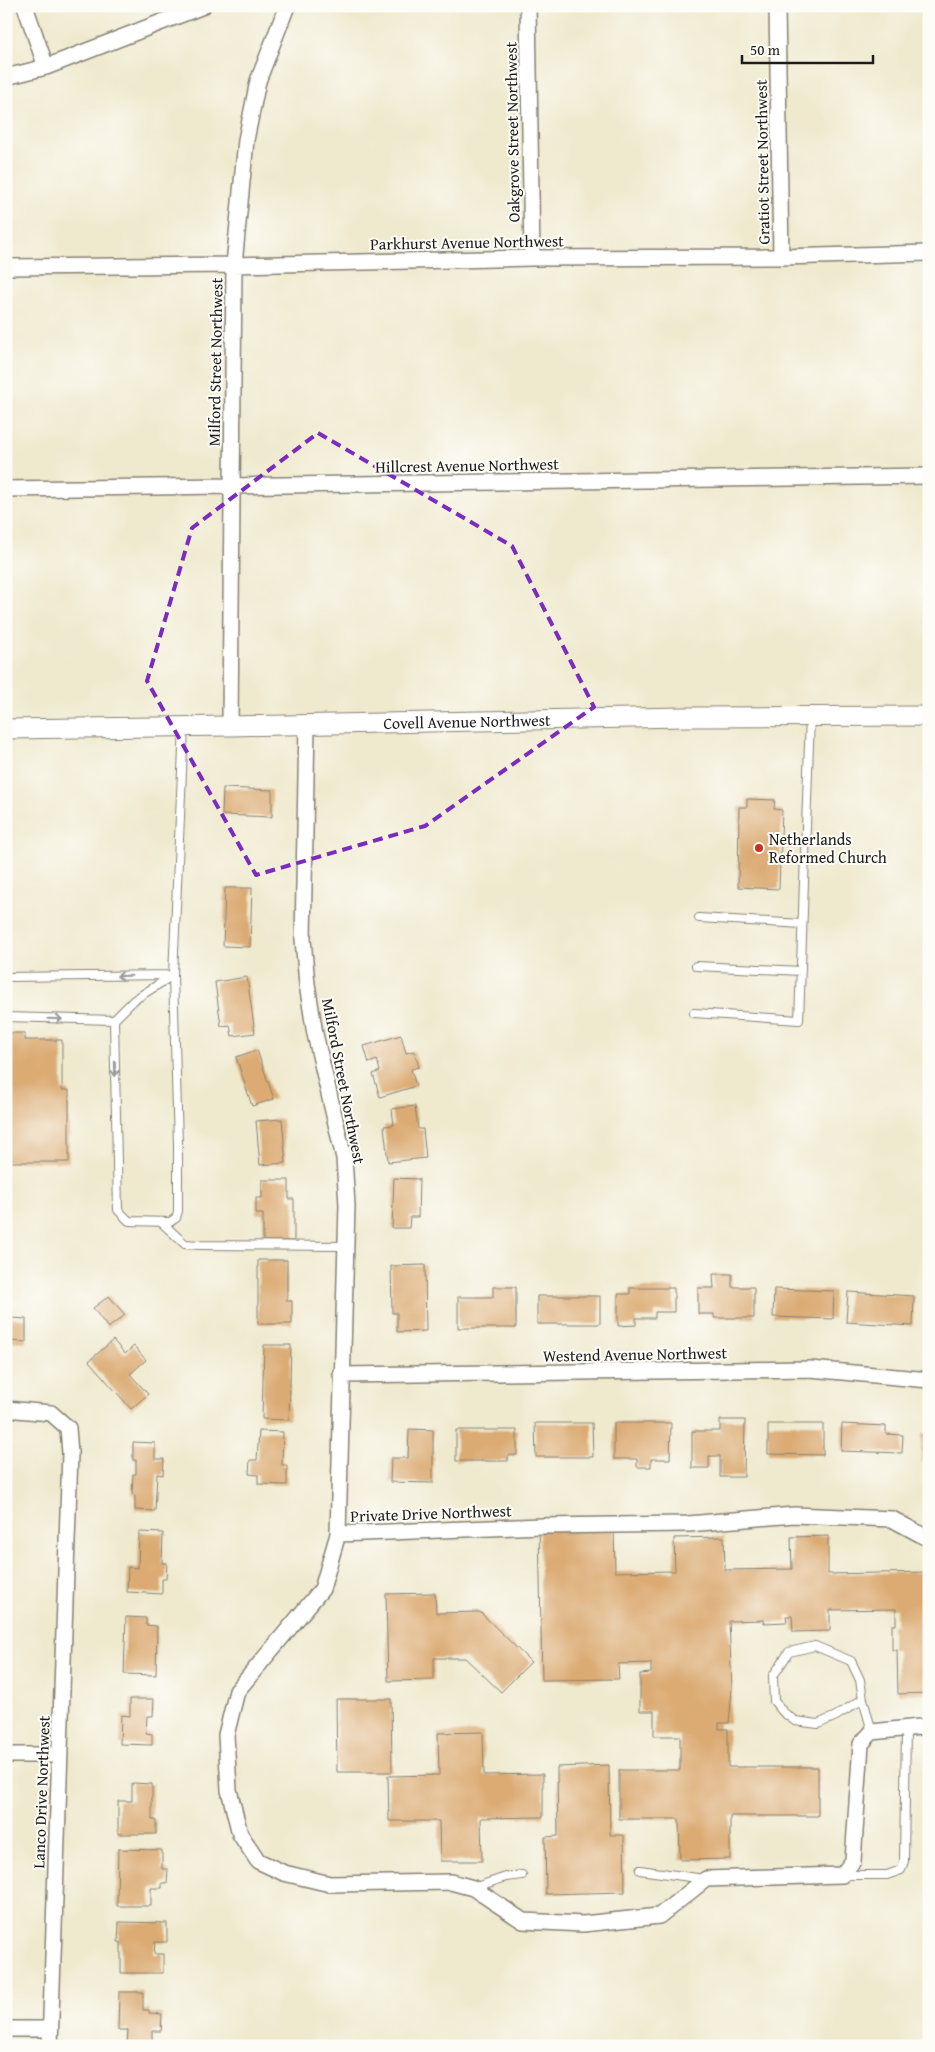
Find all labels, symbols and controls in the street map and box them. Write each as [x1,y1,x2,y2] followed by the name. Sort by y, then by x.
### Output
[742,32,874,64] scale bar
[750,39,781,60] text: 50 m
[498,41,526,222] street label: Oakgrove Street Northwest
[749,79,775,245] street label: Gratiot Street Northwest
[370,228,564,256] street label: Parkhurst Avenue Northwest
[202,277,228,446] street label: Milford Street Northwest
[375,451,559,479] street label: Hillcrest Avenue Northwest
[383,708,551,735] street label: Covell Avenue Northwest
[769,827,887,869] place label: Netherlands Reformed Church
[753,842,765,854] marker: Netherlands Reformed Church
[117,971,133,981] one-way arrow
[316,996,372,1166] street label: Milford Street Northwest
[46,1014,63,1024] one-way arrow
[110,1060,120,1077] one-way arrow
[543,1340,728,1368] street label: Westend Avenue Northwest
[350,1498,512,1528] street label: Private Drive Northwest
[26,1715,56,1869] street label: Lanco Drive Northwest

